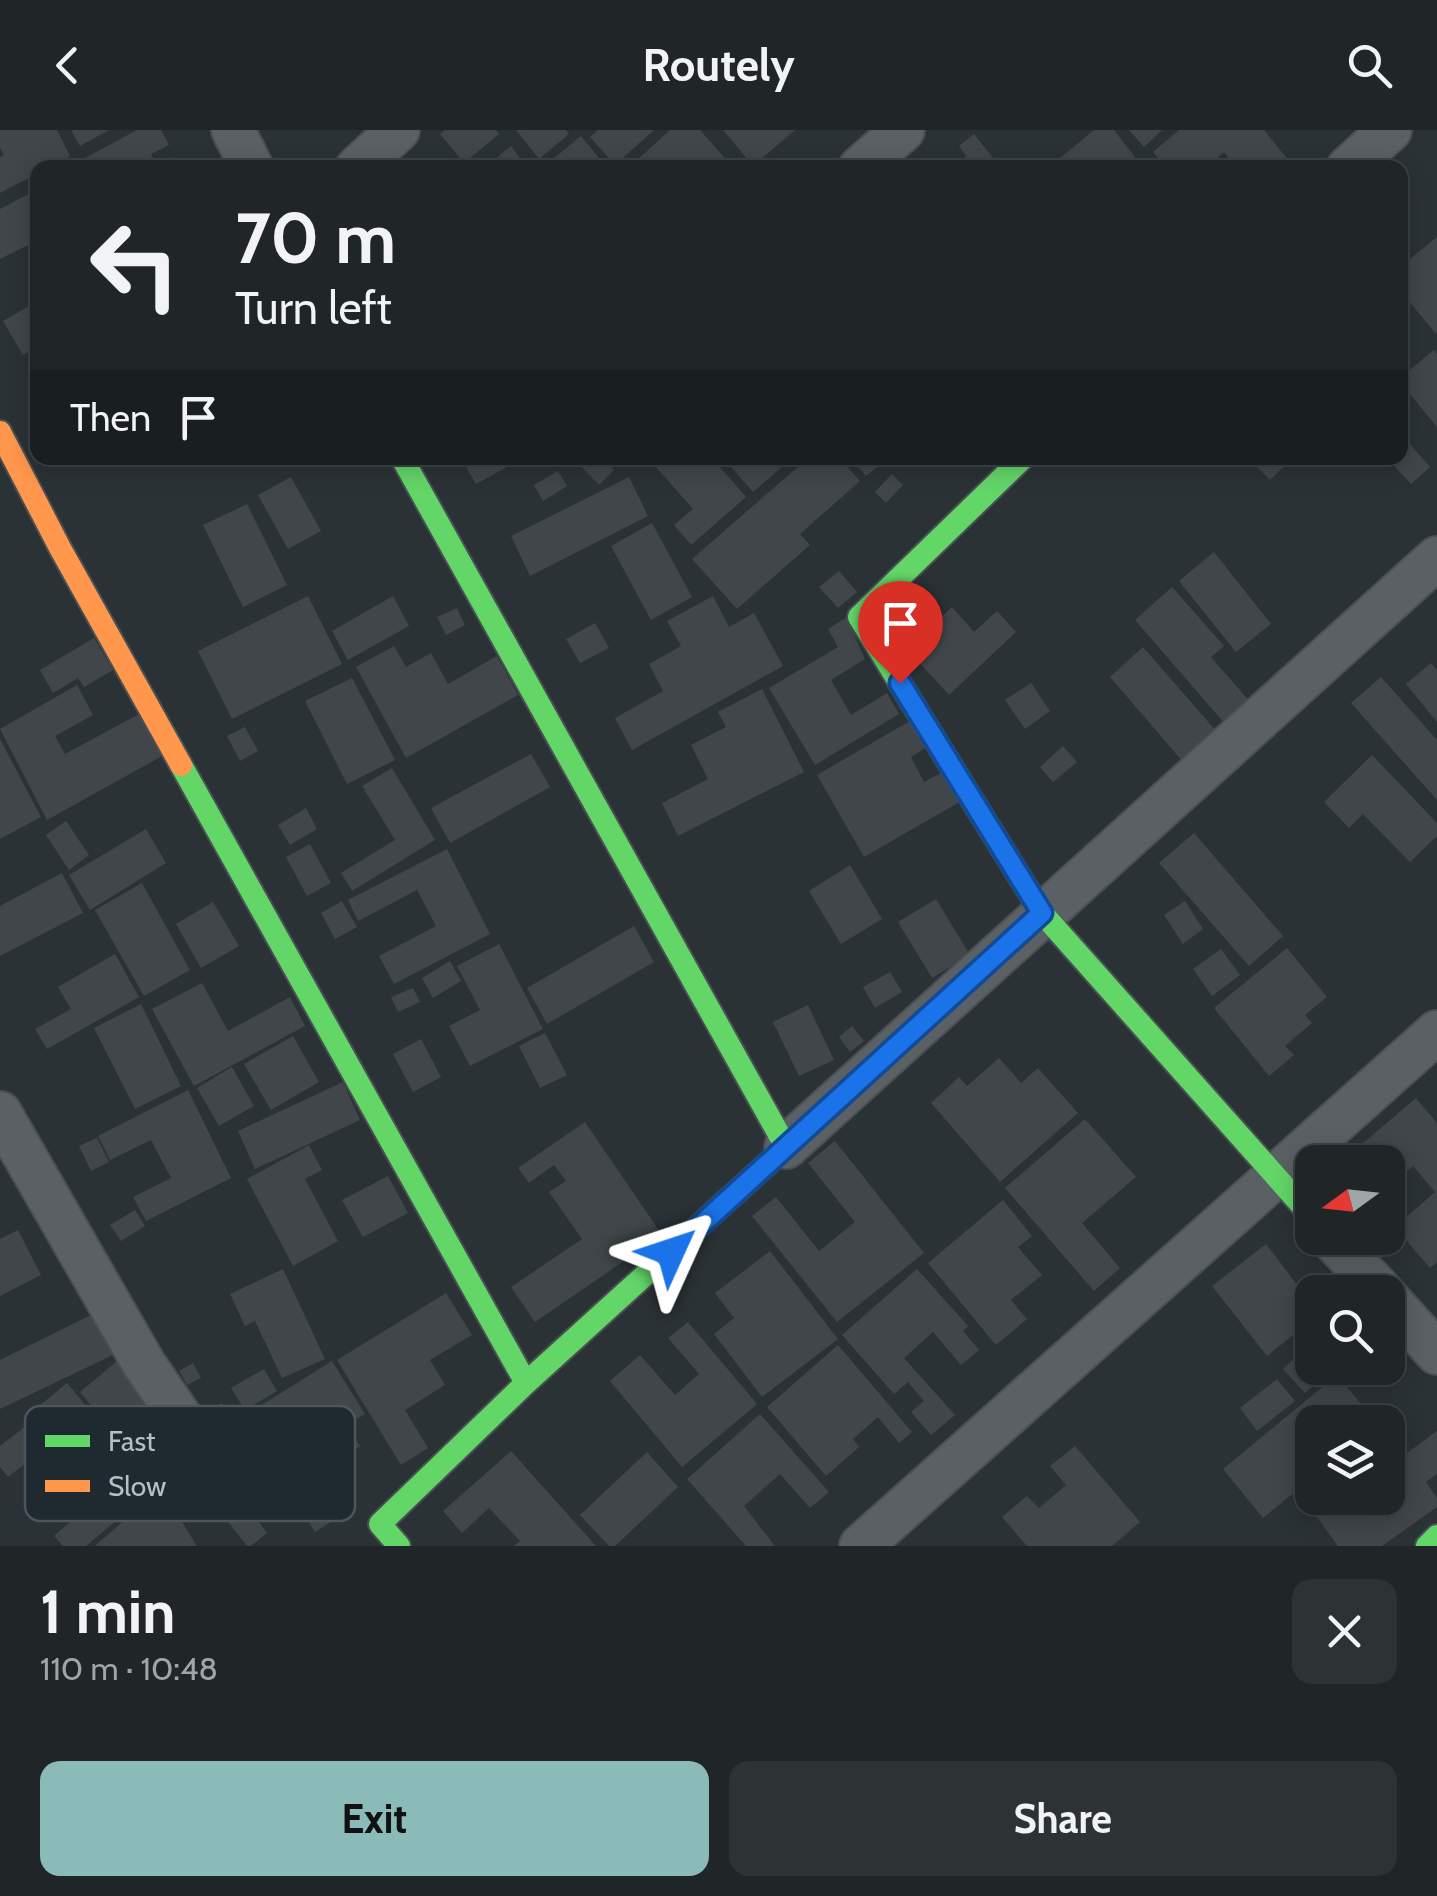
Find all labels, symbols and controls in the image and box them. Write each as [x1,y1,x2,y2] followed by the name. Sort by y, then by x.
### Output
[40,38,95,93] icon: back
[642,38,795,92] text: Routely
[1342,38,1397,93] icon: search
[235,195,396,281] text: 70 m
[70,200,200,330] icon: left
[235,281,392,335] text: Turn left
[171,390,226,445] icon: arrive
[70,394,151,441] text: Then
[858,581,943,684] pin
[873,596,928,651] icon: arrive
[1295,1145,1405,1255] north arrow
[1295,1145,1405,1515] map controls
[619,1200,723,1304] position arrow
[1295,1275,1405,1385] button: search
[1295,1405,1405,1515] button: layers
[25,1406,355,1521] legend
[108,1424,156,1458] text: Fast
[108,1469,166,1503] text: Slow
[40,1575,175,1648] text: 1 min
[1292,1579,1397,1684] button: close
[40,1649,218,1688] text: 110 m · 10:48
[40,1761,709,1876] button: Exit
[729,1761,1397,1876] button: Share

